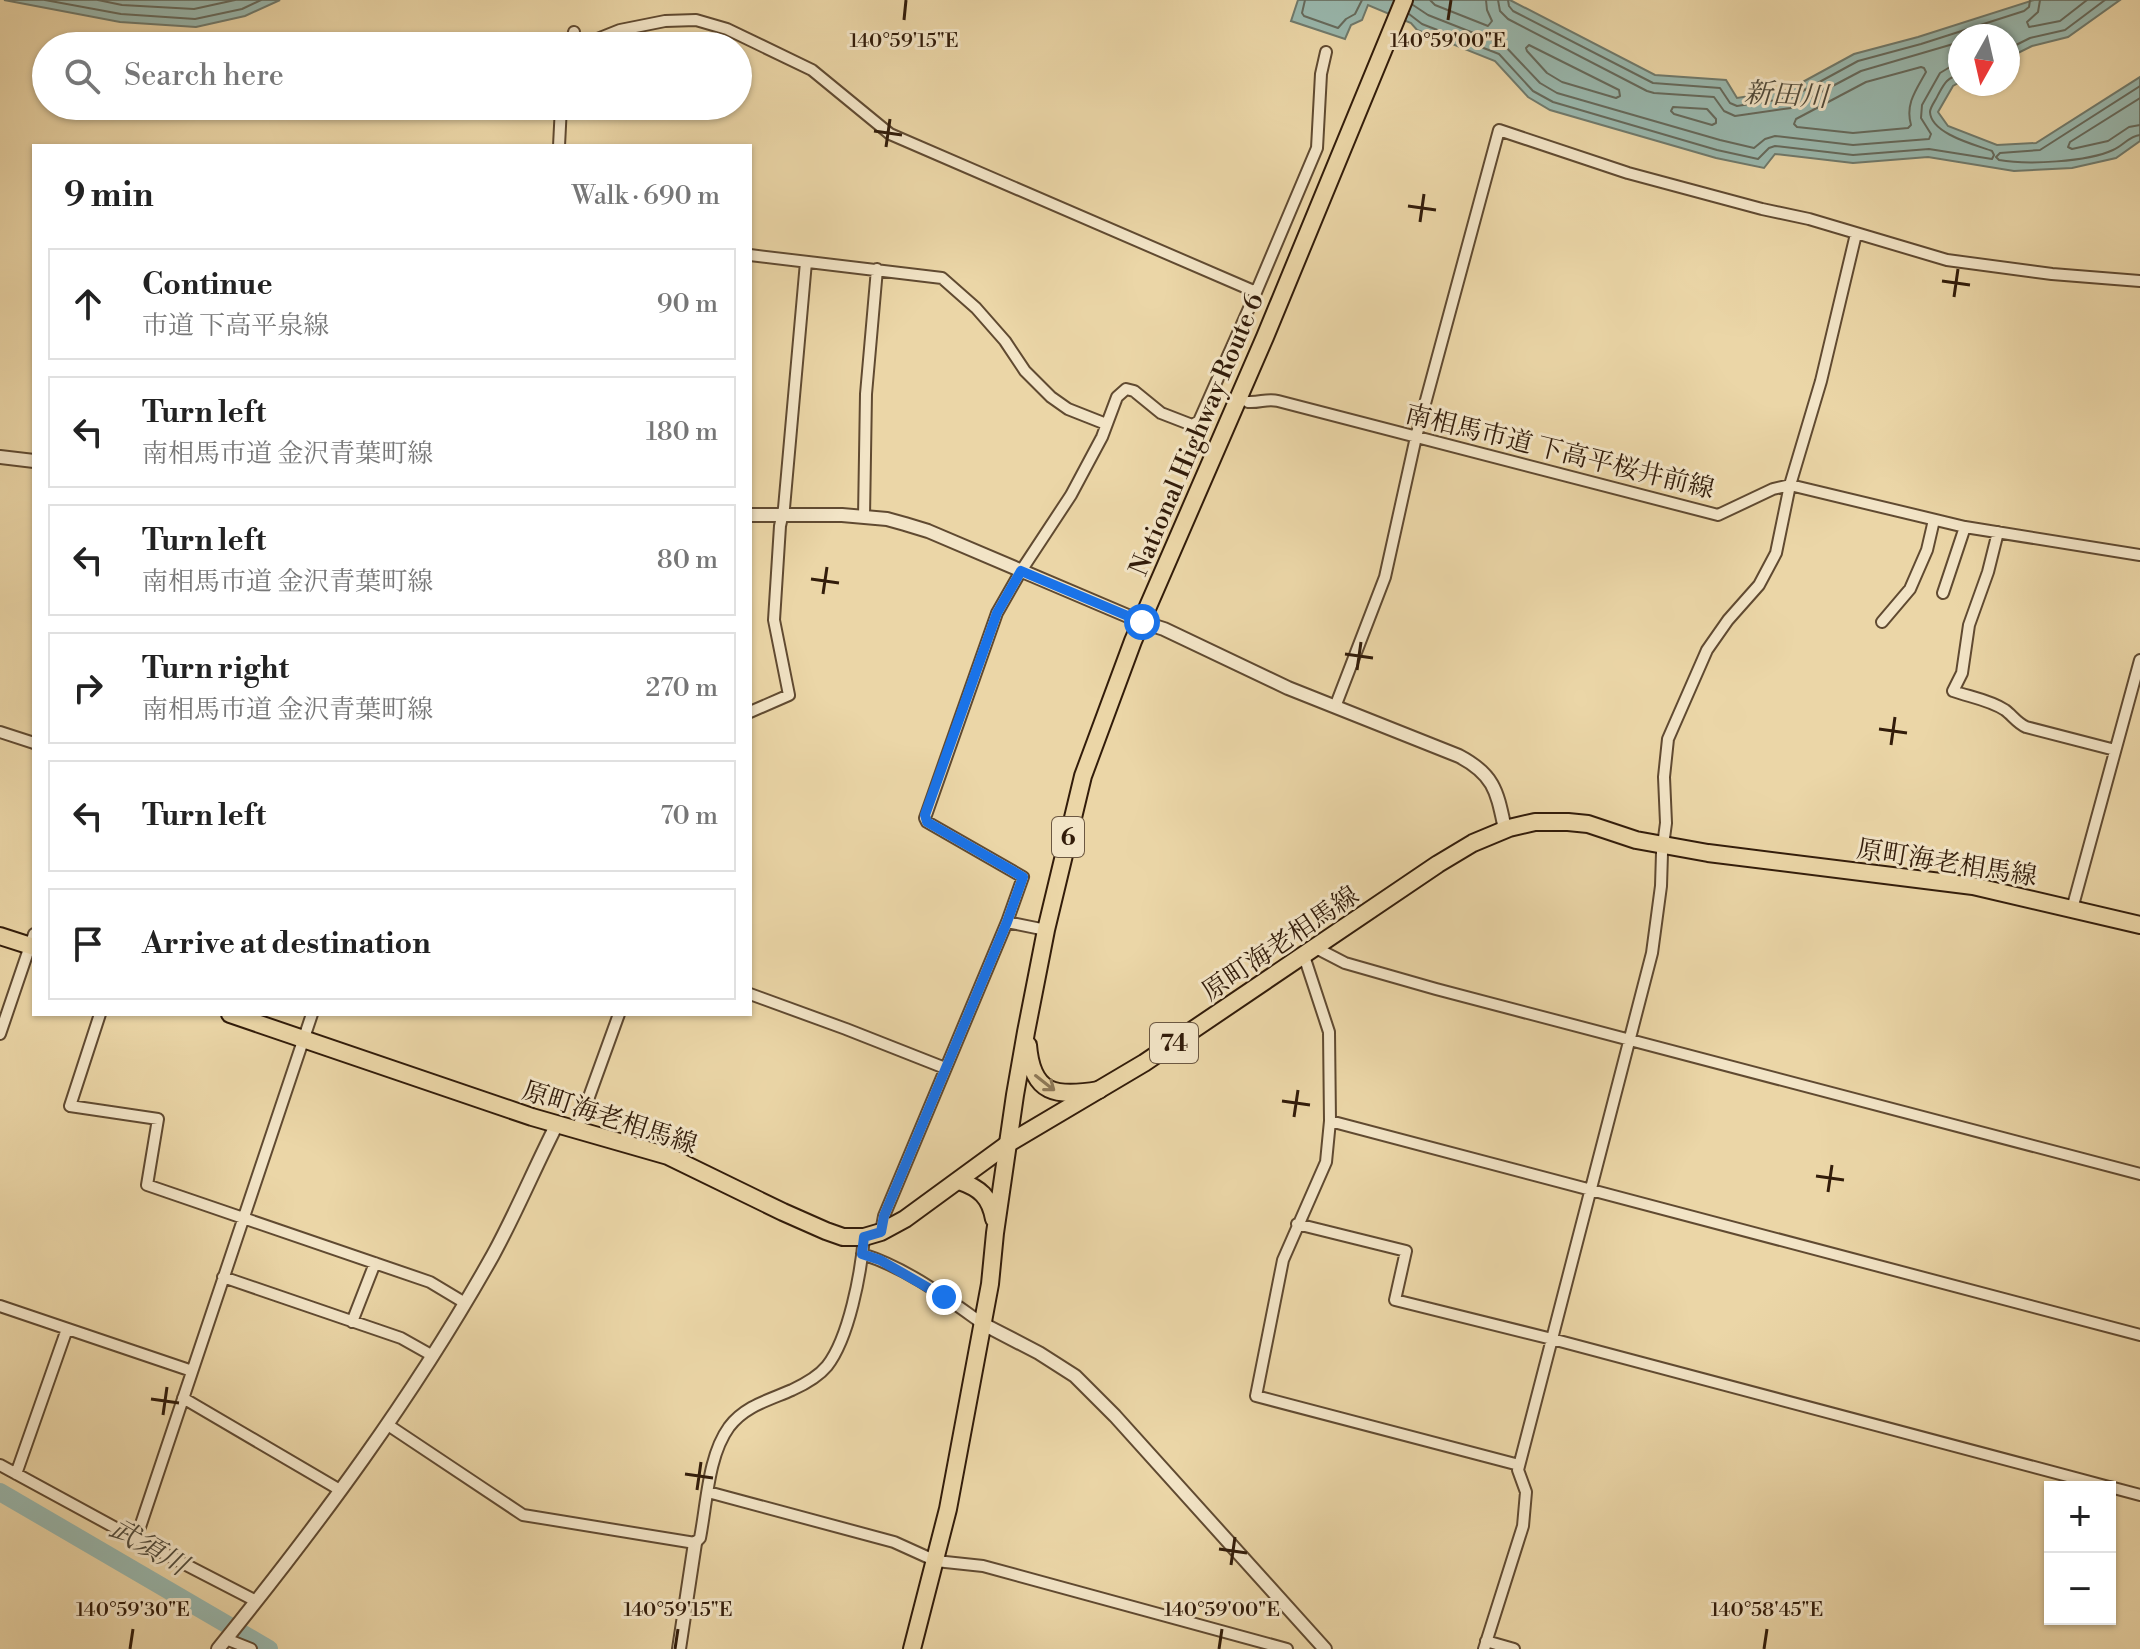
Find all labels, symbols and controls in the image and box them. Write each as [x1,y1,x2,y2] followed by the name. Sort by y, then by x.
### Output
[1948,24,2020,96] north arrow
[849,29,959,54] text: 140°59'15"E
[1390,29,1506,54] text: 140°59'00"E
[32,32,752,120] search box
[60,54,104,98] icon: search
[124,57,284,95] text: Search here
[1743,76,1832,115] water label: 新田川
[64,175,154,217] text: 9 min
[572,180,720,212] text: Walk · 690 m
[142,266,273,304] text: Continue
[66,282,110,326] icon: ahead
[657,288,718,320] text: 90 m
[1123,288,1271,581] street label: National Highway Route 6
[142,310,329,342] text: 市道 下高平泉線
[142,394,266,432] text: Turn left
[1402,398,1718,506] street label: 南相馬市道 下高平桜井前線
[66,410,110,454] icon: left
[646,416,718,448] text: 180 m
[142,438,433,470] text: 南相馬市道 金沢青葉町線
[142,522,266,560] text: Turn left
[66,538,110,582] icon: left
[657,544,718,576] text: 80 m
[142,566,433,598] text: 南相馬市道 金沢青葉町線
[1124,604,1160,640] route start
[142,650,289,688] text: Turn right
[66,666,110,710] icon: right
[645,672,718,704] text: 270 m
[142,694,433,726] text: 南相馬市道 金沢青葉町線
[66,794,110,838] icon: left
[142,797,266,835] text: Turn left
[660,800,718,832] text: 70 m
[1052,817,1084,857] road number: 6
[1854,833,2039,893] street label: 原町海老相馬線
[1196,880,1365,1008] street label: 原町海老相馬線
[66,922,110,966] icon: arrive
[142,925,431,963] text: Arrive at destination
[1150,1023,1198,1063] road number: 74
[518,1075,701,1161] street label: 原町海老相馬線
[1034,1075,1055,1092] one-way arrow
[926,1279,962,1315] route end
[2044,1481,2116,1625] map controls
[2044,1481,2116,1553] button: +
[103,1511,196,1585] water label: 武須川
[2044,1553,2116,1625] button: −
[76,1598,190,1623] text: 140°59'30"E
[623,1598,733,1623] text: 140°59'15"E
[1164,1598,1280,1623] text: 140°59'00"E
[1711,1598,1823,1623] text: 140°58'45"E

